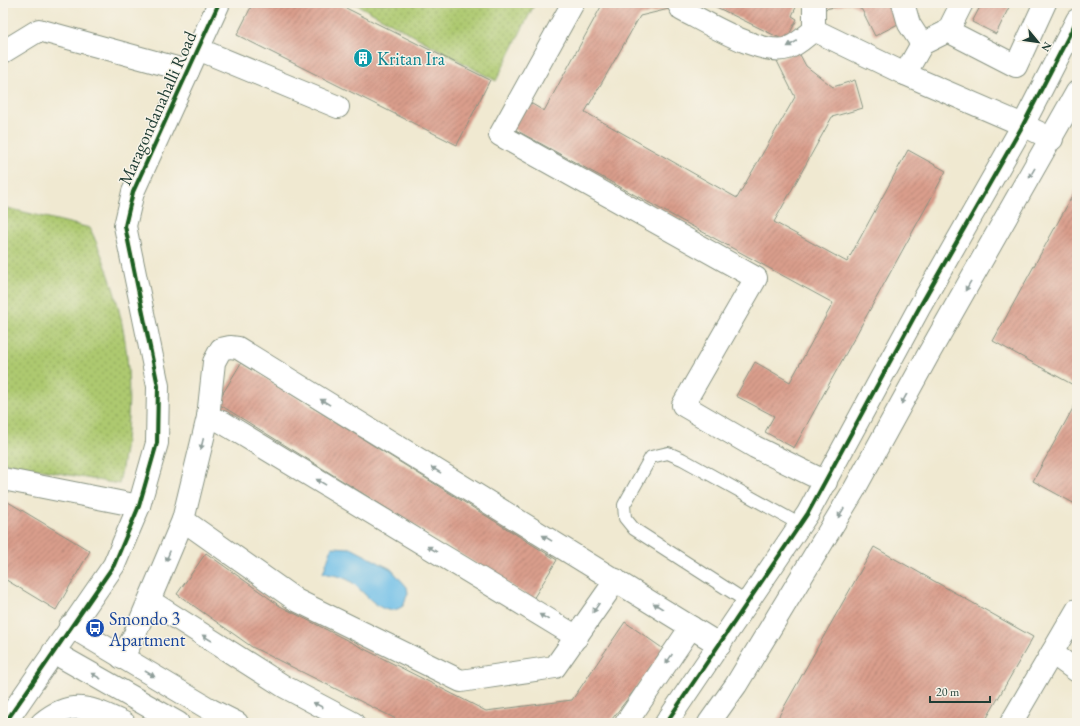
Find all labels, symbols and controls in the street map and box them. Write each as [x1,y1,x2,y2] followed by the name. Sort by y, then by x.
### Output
[1018,22,1058,62] north arrow
[113,27,202,189] street label: Maragondanahalli Road
[1038,40,1055,54] text: N
[786,41,798,48] one-way arrow
[352,47,374,69] building icon: Kritan Ira
[377,47,446,70] place label: Kritan Ira
[1029,167,1036,179] one-way arrow
[964,280,971,292] one-way arrow
[901,393,907,405] one-way arrow
[319,398,331,405] one-way arrow
[198,438,204,450] one-way arrow
[430,466,442,473] one-way arrow
[315,479,327,486] one-way arrow
[837,507,844,519] one-way arrow
[541,534,553,541] one-way arrow
[426,546,438,553] one-way arrow
[164,551,170,563] one-way arrow
[652,602,663,610] one-way arrow
[592,603,600,613] one-way arrow
[108,607,186,651] place label: Smondo 3 Apartment
[538,613,550,620] one-way arrow
[84,617,106,639] bus stop icon: Smondo 3 Apartment
[202,634,212,642] one-way arrow
[665,654,673,664] one-way arrow
[144,670,156,677] one-way arrow
[90,673,102,680] one-way arrow
[930,678,990,704] scale bar
[936,684,960,700] text: 20 m
[313,701,324,708] one-way arrow

